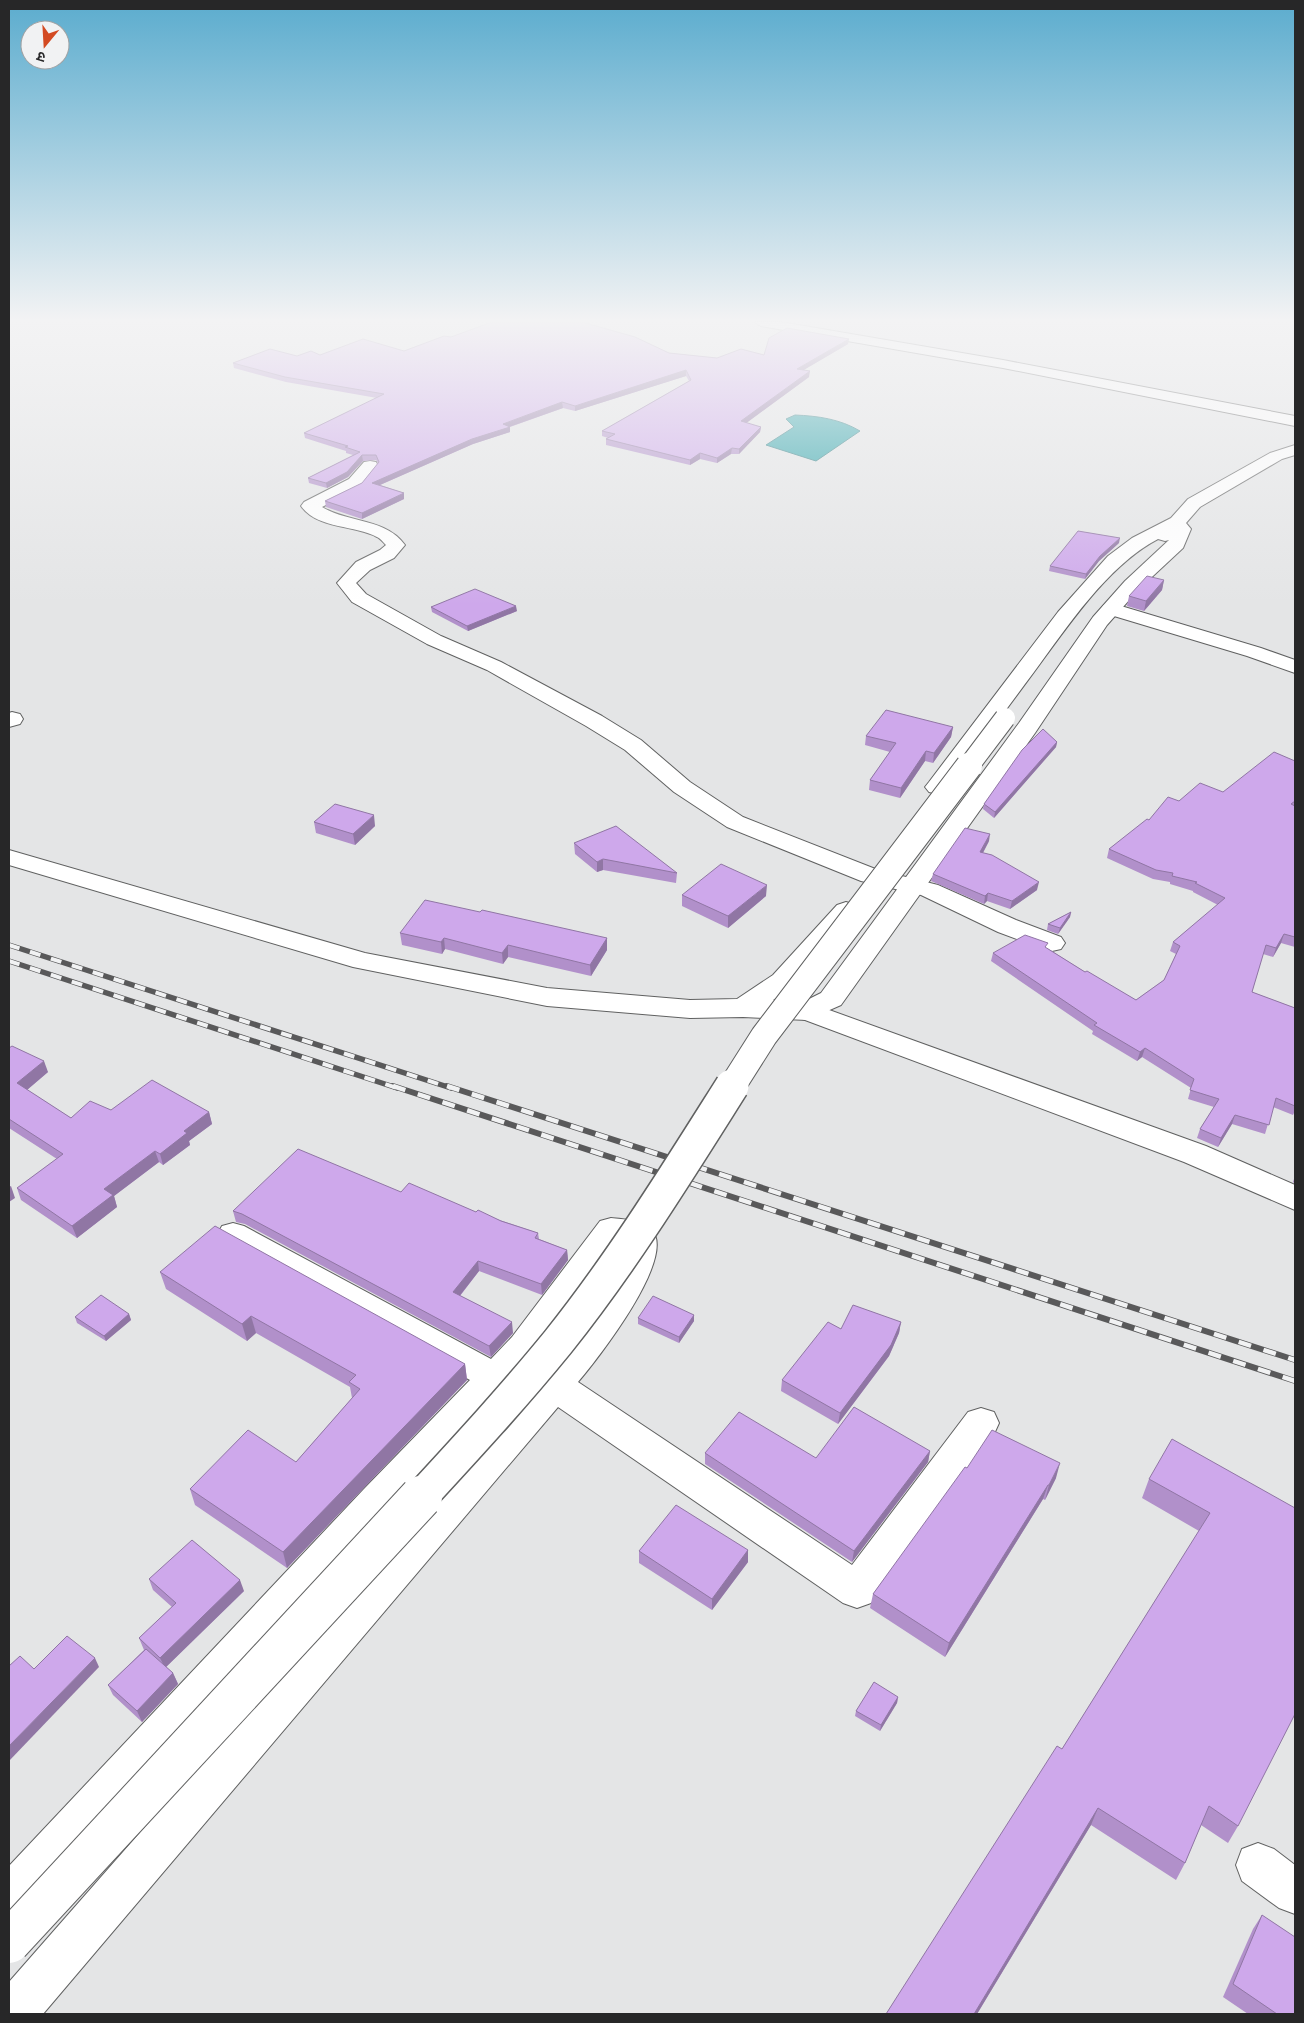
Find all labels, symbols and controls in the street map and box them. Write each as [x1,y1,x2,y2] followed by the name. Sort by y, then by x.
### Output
[20,20,70,70] north arrow
[34,48,47,64] text: उ

